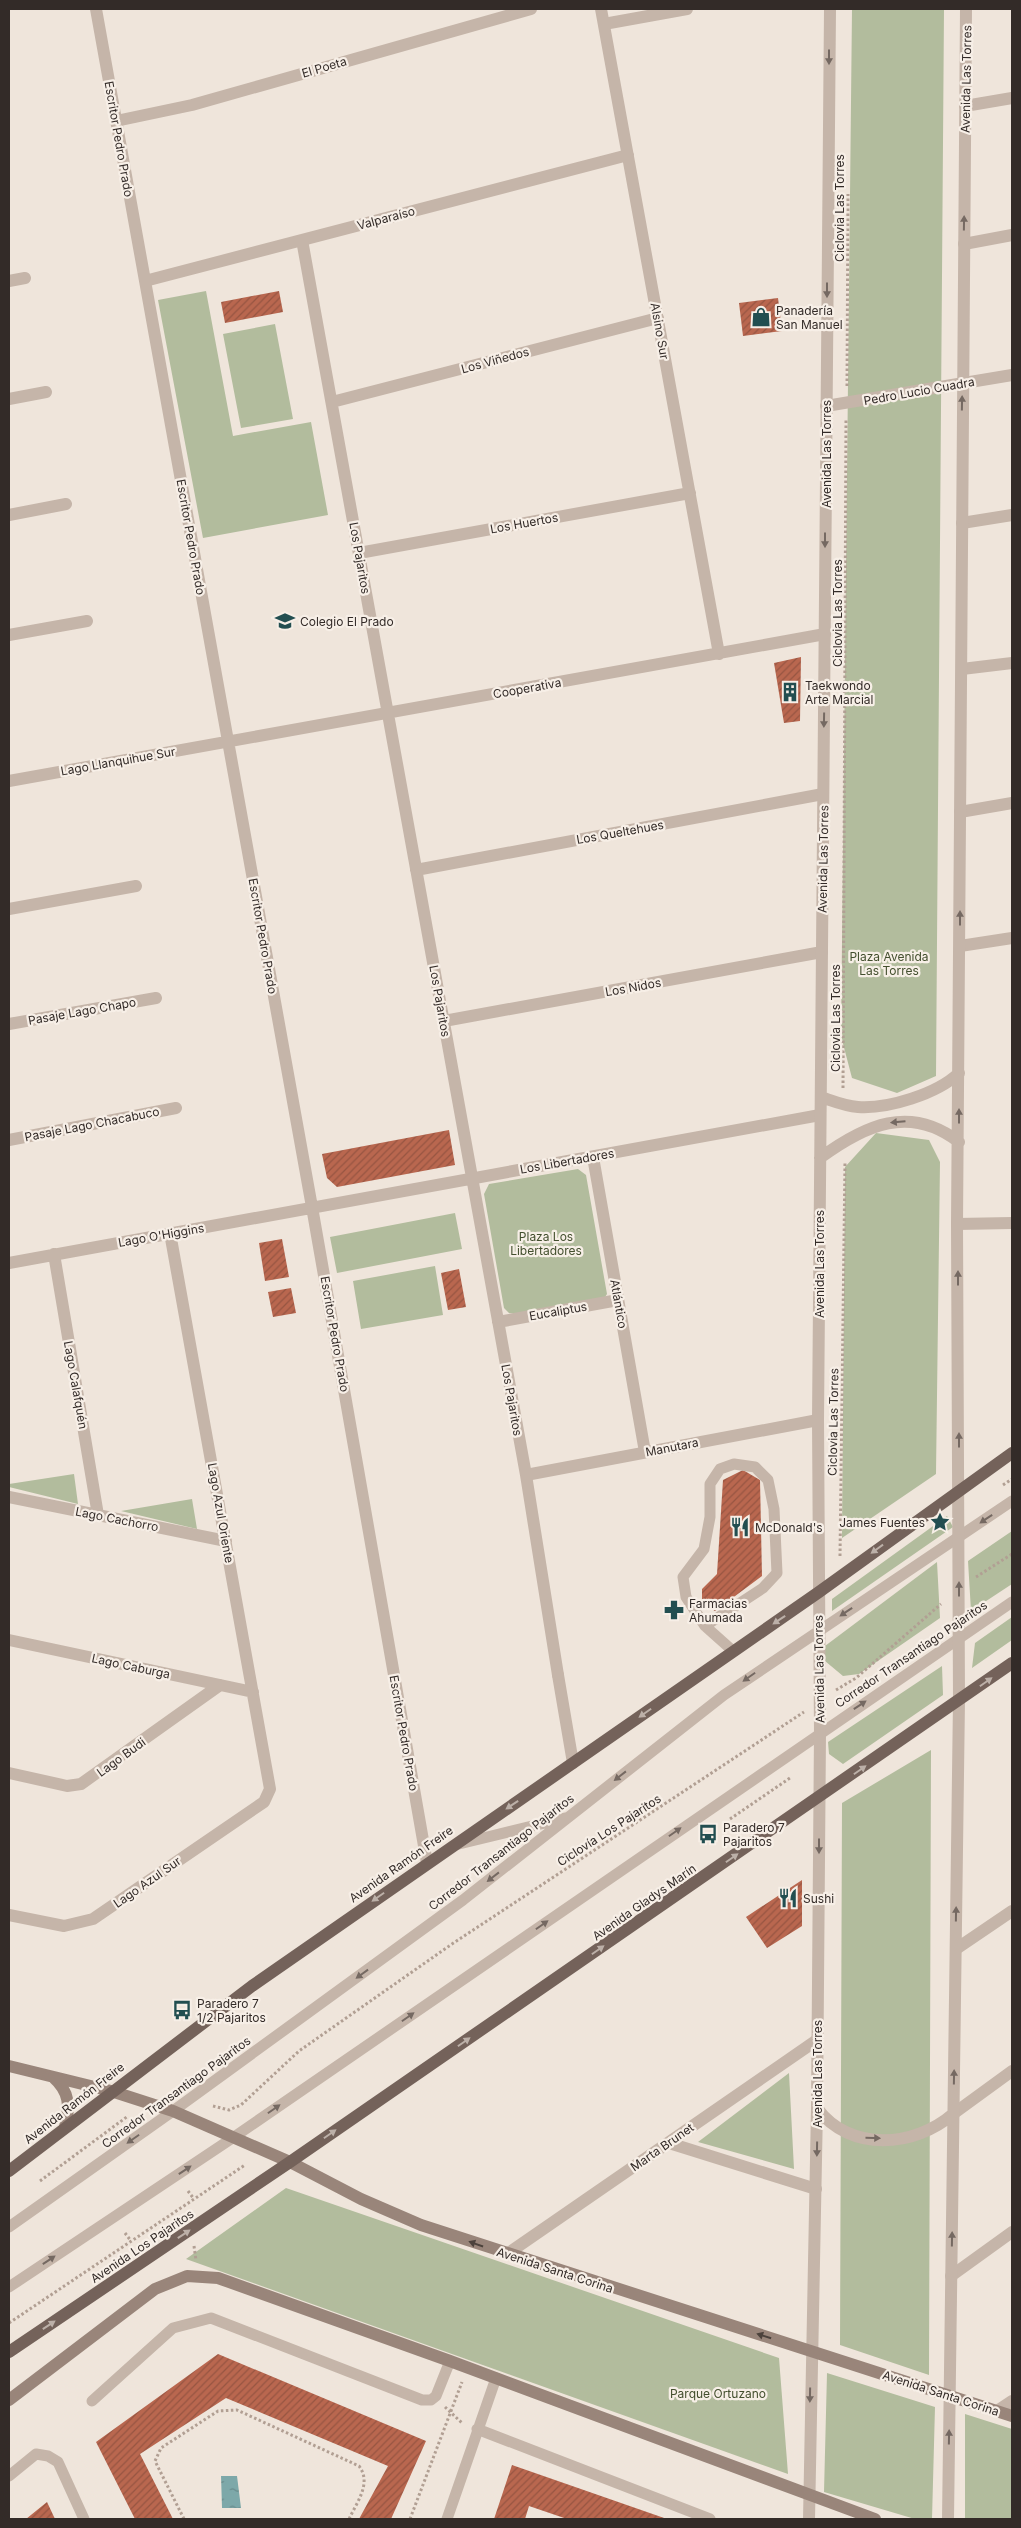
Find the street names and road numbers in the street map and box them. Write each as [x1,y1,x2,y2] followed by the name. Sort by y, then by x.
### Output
[958,25,974,133] street label: Avenida Las Torres
[300,53,348,81] street label: El Poeta
[101,80,137,198] street label: Escritor Pedro Prado
[832,154,847,262] street label: Ciclovia Las Torres
[355,203,417,233] street label: Valparaíso
[648,301,672,361] street label: Alsino Sur
[459,344,531,376] street label: Los Viñedos
[862,374,976,408] street label: Pedro Lucio Cuadra
[819,400,834,508] street label: Avenida Las Torres
[173,478,209,596] street label: Escritor Pedro Prado
[489,510,559,536] street label: Los Huertos
[346,521,374,595] street label: Los Pajaritos
[830,559,845,667] street label: Ciclovia Las Torres
[492,675,562,701] street label: Cooperativa
[59,743,177,778] street label: Lago Llanquihue Sur
[815,805,831,913] street label: Avenida Las Torres
[575,817,665,847] street label: Los Queltehues
[245,877,281,995] street label: Escritor Pedro Prado
[426,964,454,1038] street label: Los Pajaritos
[828,964,843,1072] street label: Ciclovia Las Torres
[604,975,662,999] street label: Los Nidos
[27,994,137,1028] street label: Pasaje Lago Chapo
[23,1104,161,1144] street label: Pasaje Lago Chacabuco
[519,1145,615,1177] street label: Los Libertadores
[812,1210,827,1318] street label: Avenida Las Torres
[117,1220,205,1250] street label: Lago O'Higgins
[317,1275,353,1393] street label: Escritor Pedro Prado
[607,1278,631,1330] street label: Atlántico
[528,1299,588,1323] street label: Eucaliptus
[61,1340,91,1430] street label: Lago Calafquén
[498,1363,526,1437] street label: Los Pajaritos
[825,1368,841,1476] street label: Ciclovia Las Torres
[644,1435,700,1459] street label: Manutara
[205,1462,237,1564] street label: Lago Azul Oriente
[74,1504,160,1534] street label: Lago Cachorro
[832,1597,990,1711] street label: Corredor Transantiago Pajaritos
[811,1615,827,1723] street label: Avenida Las Torres
[90,1650,172,1682] street label: Lago Caburga
[386,1674,422,1792] street label: Escritor Pedro Prado
[94,1734,148,1780] street label: Lago Budi
[425,1791,577,1913] street label: Corredor Transantiago Pajaritos
[554,1791,664,1869] street label: Ciclovía Los Pajaritos
[346,1823,456,1905] street label: Avenida Ramón Freire
[110,1853,184,1911] street label: Lago Azul Sur
[589,1861,699,1943] street label: Avenida Gladys Marín
[810,2020,825,2128] street label: Avenida Las Torres
[99,2033,253,2151] street label: Corredor Transantiago Pajaritos
[21,2059,127,2147] street label: Avenida Ramón Freire
[627,2120,697,2174] street label: Marta Brunet
[88,2206,196,2286] street label: Avenida Los Pajaritos
[495,2244,615,2296] street label: Avenida Santa Corina
[881,2367,1001,2419] street label: Avenida Santa Corina

